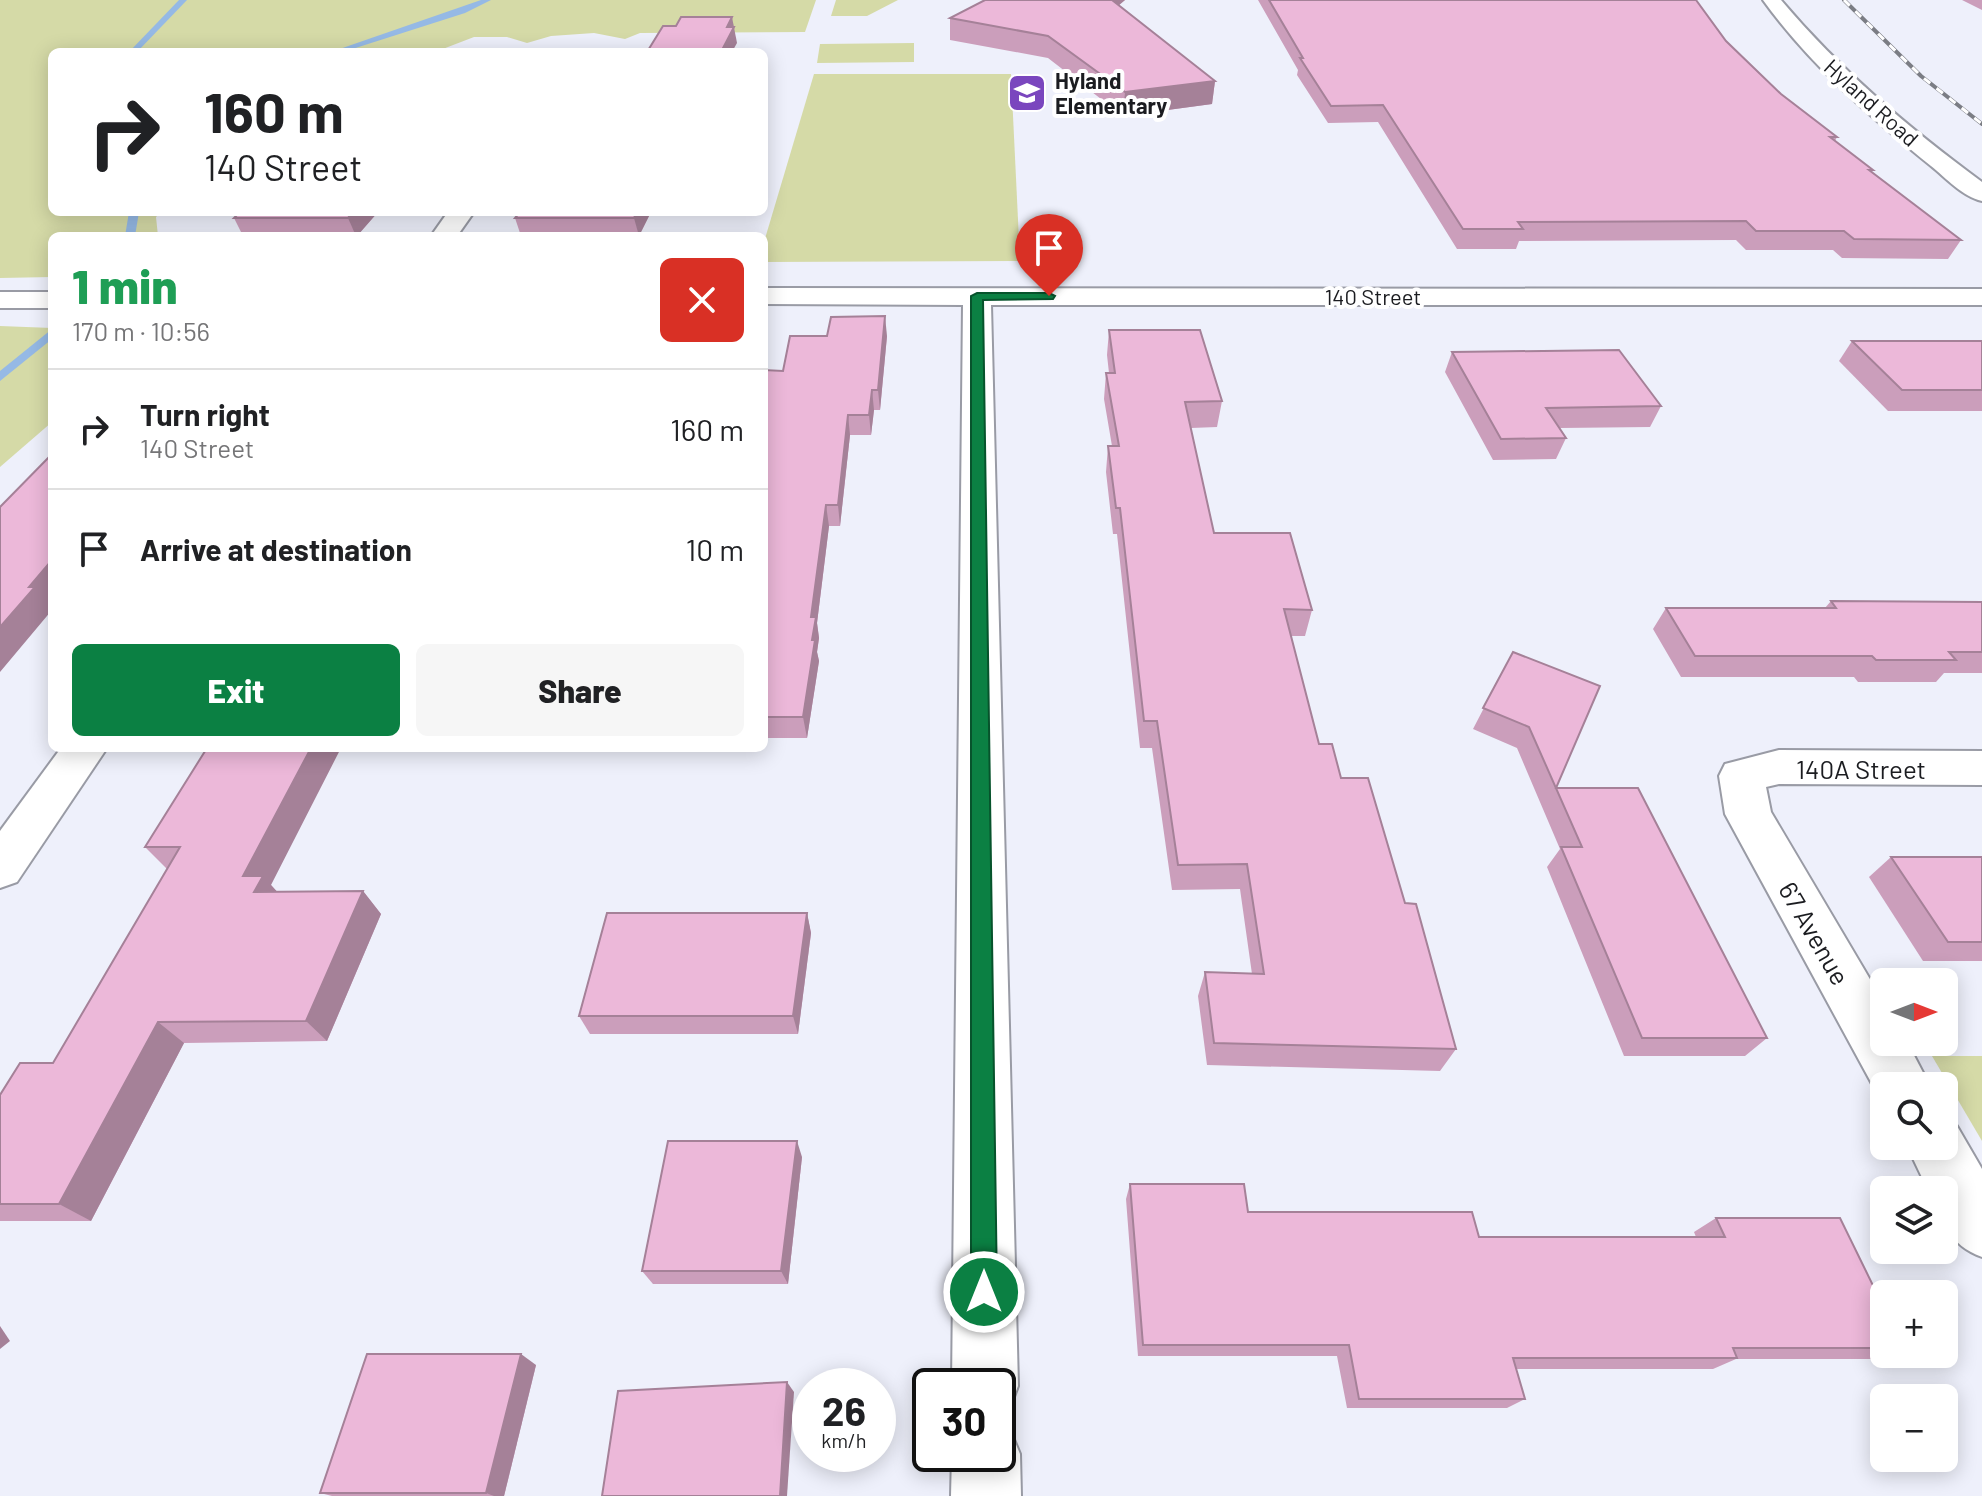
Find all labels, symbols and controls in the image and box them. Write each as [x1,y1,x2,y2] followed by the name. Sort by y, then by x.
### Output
[1820,53,1924,151] street label: Hyland Road
[1055,67,1167,118] place label: Hyland Elementary
[1006,72,1048,114] school or university icon: Hyland Elementary
[204,77,344,144] text: 160 m
[72,80,176,184] icon: right
[204,145,362,188] text: 140 Street
[1015,214,1083,296] pin
[1027,226,1071,270] icon: arrive
[72,256,178,314] text: 1 min
[660,258,744,342] button: close
[1325,283,1421,309] street label: 140 Street
[72,315,210,346] text: 170 m · 10:56
[140,396,270,432] text: Turn right
[72,407,116,451] icon: right
[670,411,744,447] text: 160 m
[140,432,254,463] text: 140 Street
[72,527,116,571] icon: arrive
[140,531,412,567] text: Arrive at destination
[686,531,744,567] text: 10 m
[72,644,400,736] button: Exit
[416,644,744,736] button: Share
[1796,753,1926,784] street label: 140A Street
[1773,876,1857,990] street label: 67 Avenue
[1870,968,1958,1056] north arrow
[1870,968,1958,1472] map controls
[1870,1072,1958,1160] button: search
[1870,1176,1958,1264] button: layers
[942,1250,1026,1334] position arrow
[1870,1280,1958,1368] button: +
[912,1368,1016,1472] speed limit sign: 30
[1870,1384,1958,1472] button: −
[822,1386,866,1434] text: 26
[821,1428,867,1452] text: km/h

